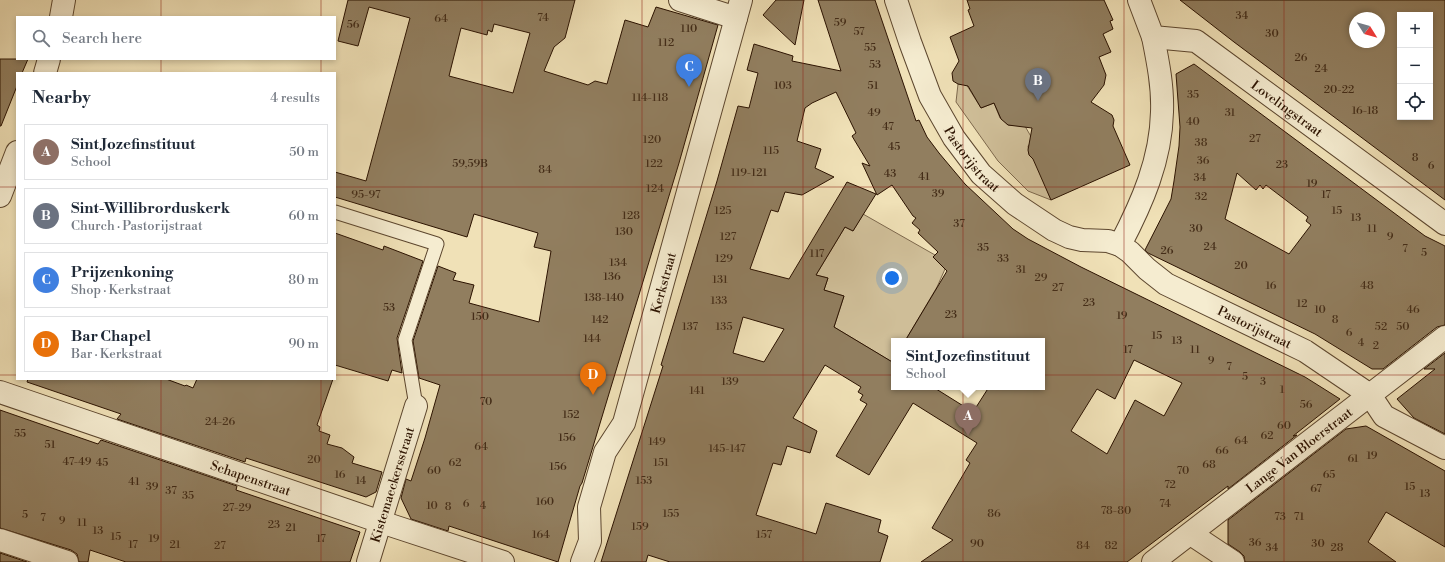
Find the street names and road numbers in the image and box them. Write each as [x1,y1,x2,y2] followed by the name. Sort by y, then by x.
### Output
[1248,77,1326,141] street label: Lovelingstraat
[940,124,1003,196] street label: Pastorijstraat
[648,250,680,315] street label: Kerkstraat
[1215,303,1294,353] street label: Pastorijstraat
[1243,404,1356,497] street label: Lange Van Bloerstraat
[367,425,418,545] street label: Kistemaeckersstraat
[208,457,293,500] street label: Schapenstraat

